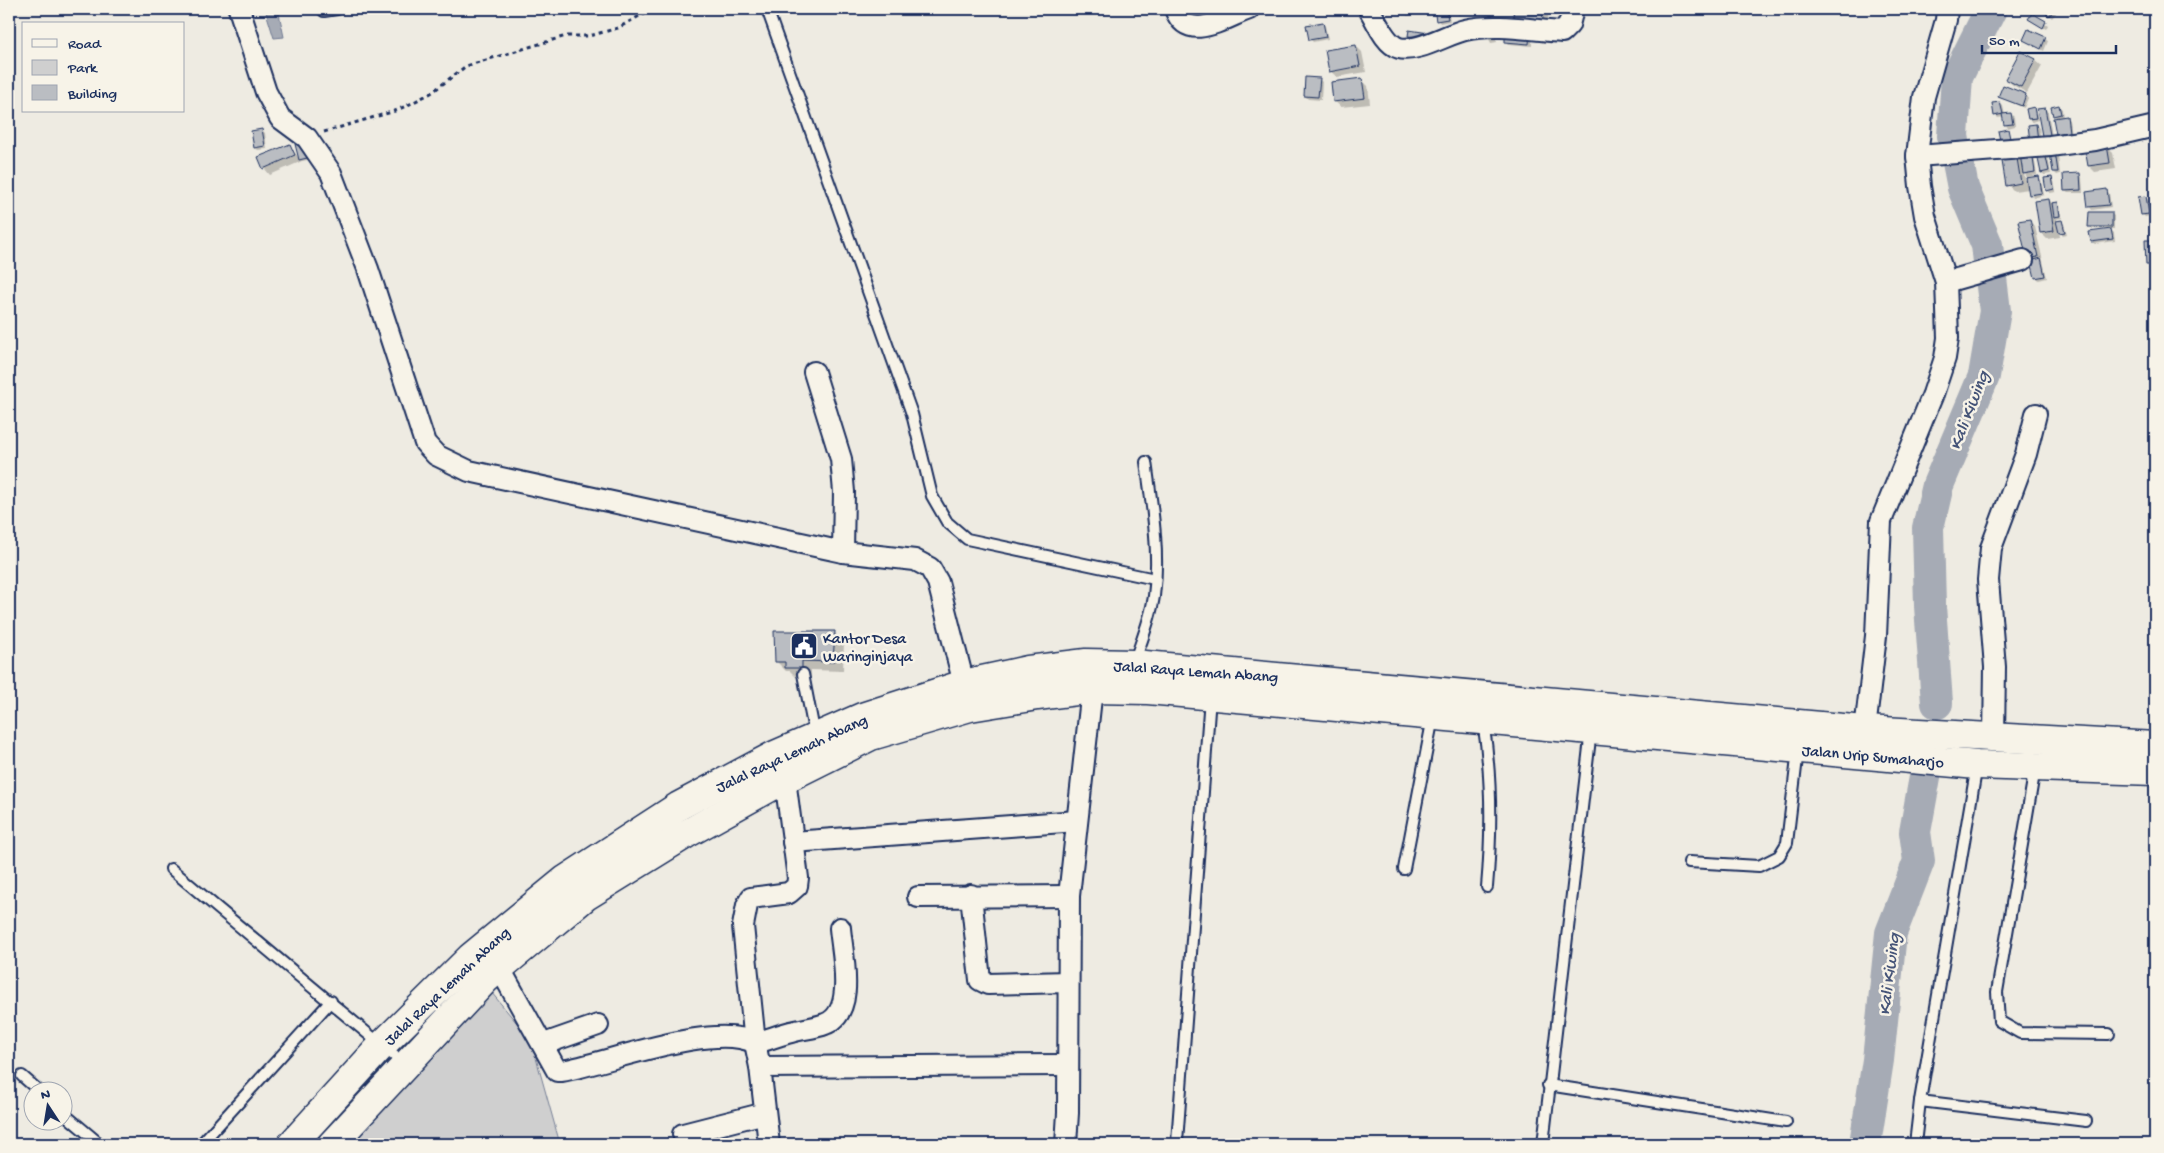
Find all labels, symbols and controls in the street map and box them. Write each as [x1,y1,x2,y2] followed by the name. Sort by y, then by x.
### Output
[22,22,185,112] legend
[1982,22,2115,54] scale bar
[1989,33,2020,51] text: 50 m
[68,36,102,54] text: Road
[67,60,98,78] text: Park
[67,86,117,104] text: Building
[1946,367,1996,453] water label: Kali Kiwing
[789,631,819,661] public building icon: Kantor Desa Waringinjaya
[823,631,914,668] place label: Kantor Desa Waringinjaya
[1113,658,1279,689] street label: Jalal Raya Lemah Abang
[714,712,871,799] street label: Jalal Raya Lemah Abang
[1801,743,1944,774] street label: Jalan Urip Sumaharjo
[382,924,515,1051] street label: Jalal Raya Lemah Abang
[1875,930,1906,1017] water label: Kali Kiwing
[22,1080,72,1130] north arrow
[40,1086,52,1105] text: N

